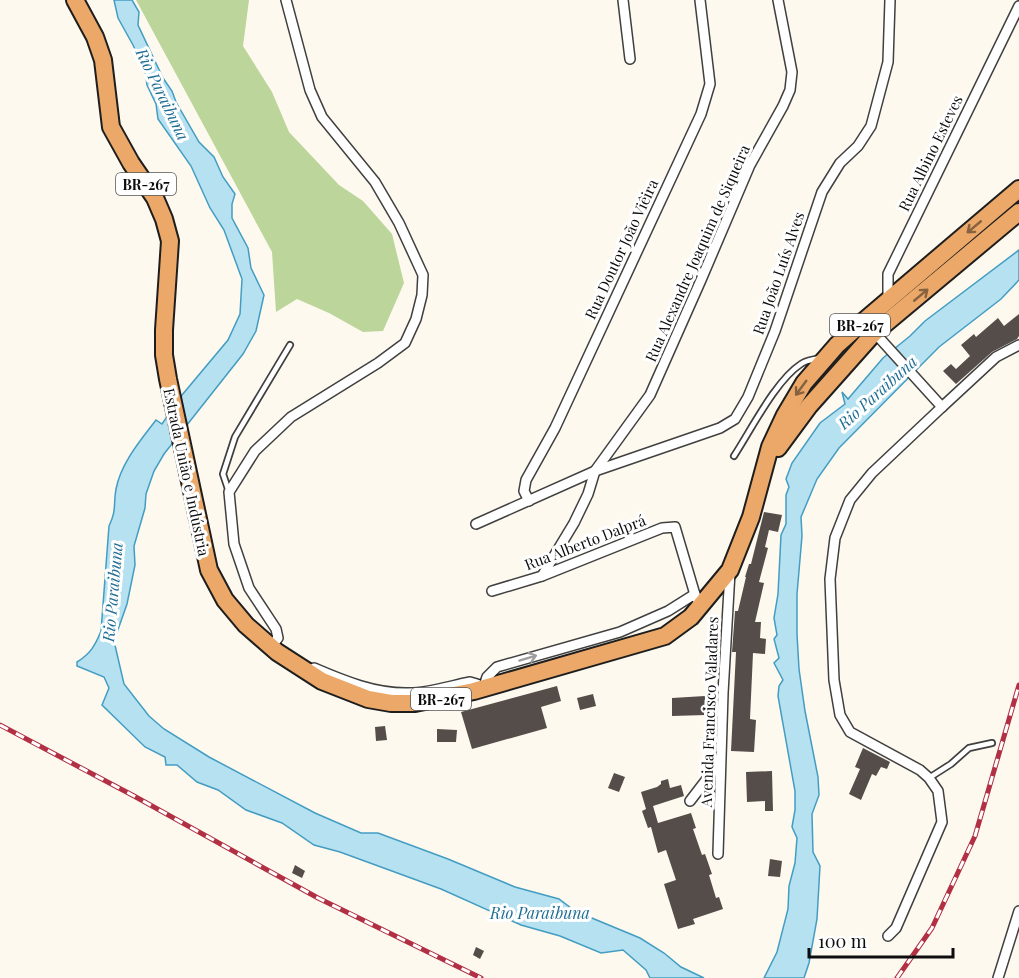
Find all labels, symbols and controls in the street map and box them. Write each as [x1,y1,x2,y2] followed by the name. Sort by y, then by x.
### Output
[131,44,194,143] water label: Rio Paraibuna
[893,92,967,214] street label: Rua Albino Esteves
[640,141,754,365] street label: Rua Alexandre Joaquim de Siqueira
[116,173,176,195] road number: BR-267
[580,175,662,322] street label: Rua Doutor João Viêira
[748,209,808,337] street label: Rua João Luís Alves
[967,220,982,234] one-way arrow
[913,288,928,302] one-way arrow
[830,314,890,336] road number: BR-267
[832,351,921,434] water label: Rio Paraibuna
[795,379,807,395] one-way arrow
[159,386,215,558] street label: Estrada União e Indústria
[522,510,649,574] street label: Rua Alberto Dalprá
[97,541,127,644] water label: Rio Paraibuna
[696,616,722,809] street label: Avenida Francisco Valadares
[518,652,537,663] one-way arrow
[411,688,471,710] road number: BR-267
[489,902,590,923] water label: Rio Paraibuna
[809,921,953,959] scale bar
[818,929,867,953] text: 100 m

